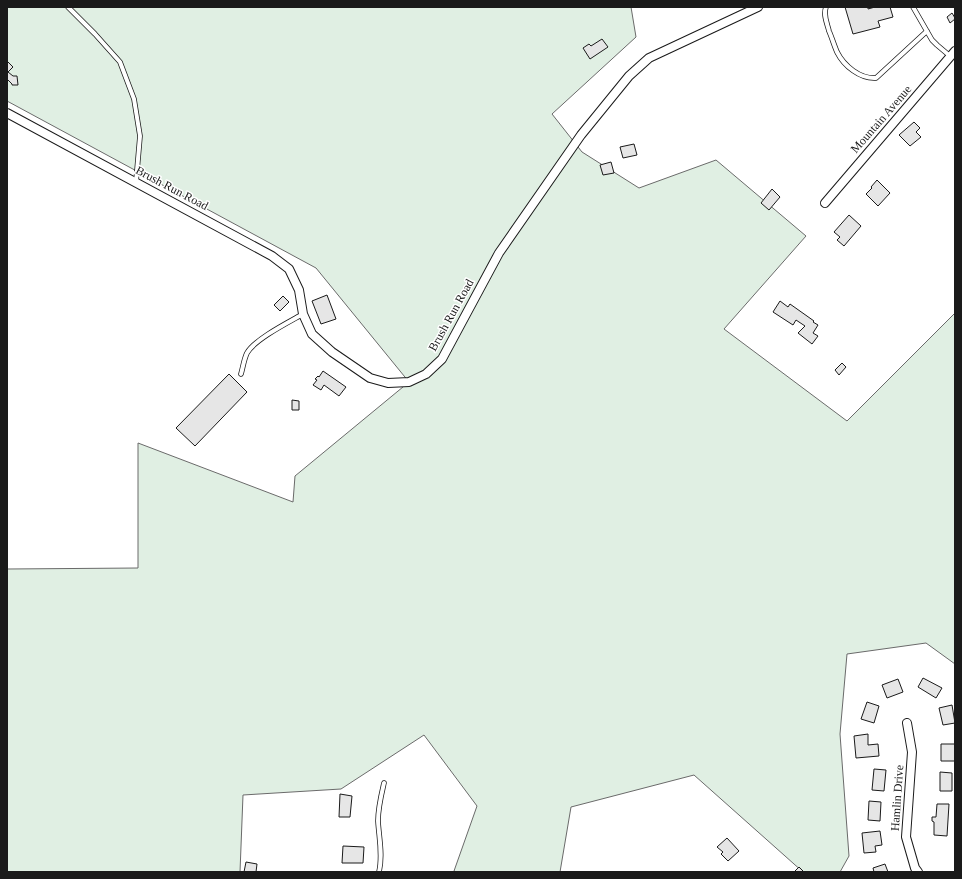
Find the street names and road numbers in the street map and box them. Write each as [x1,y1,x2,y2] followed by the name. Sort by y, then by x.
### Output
[848,82,914,156] street label: Mountain Avenue
[133,163,211,213] street label: Brush Run Road
[425,277,477,353] street label: Brush Run Road
[888,764,906,832] street label: Hamlin Drive

